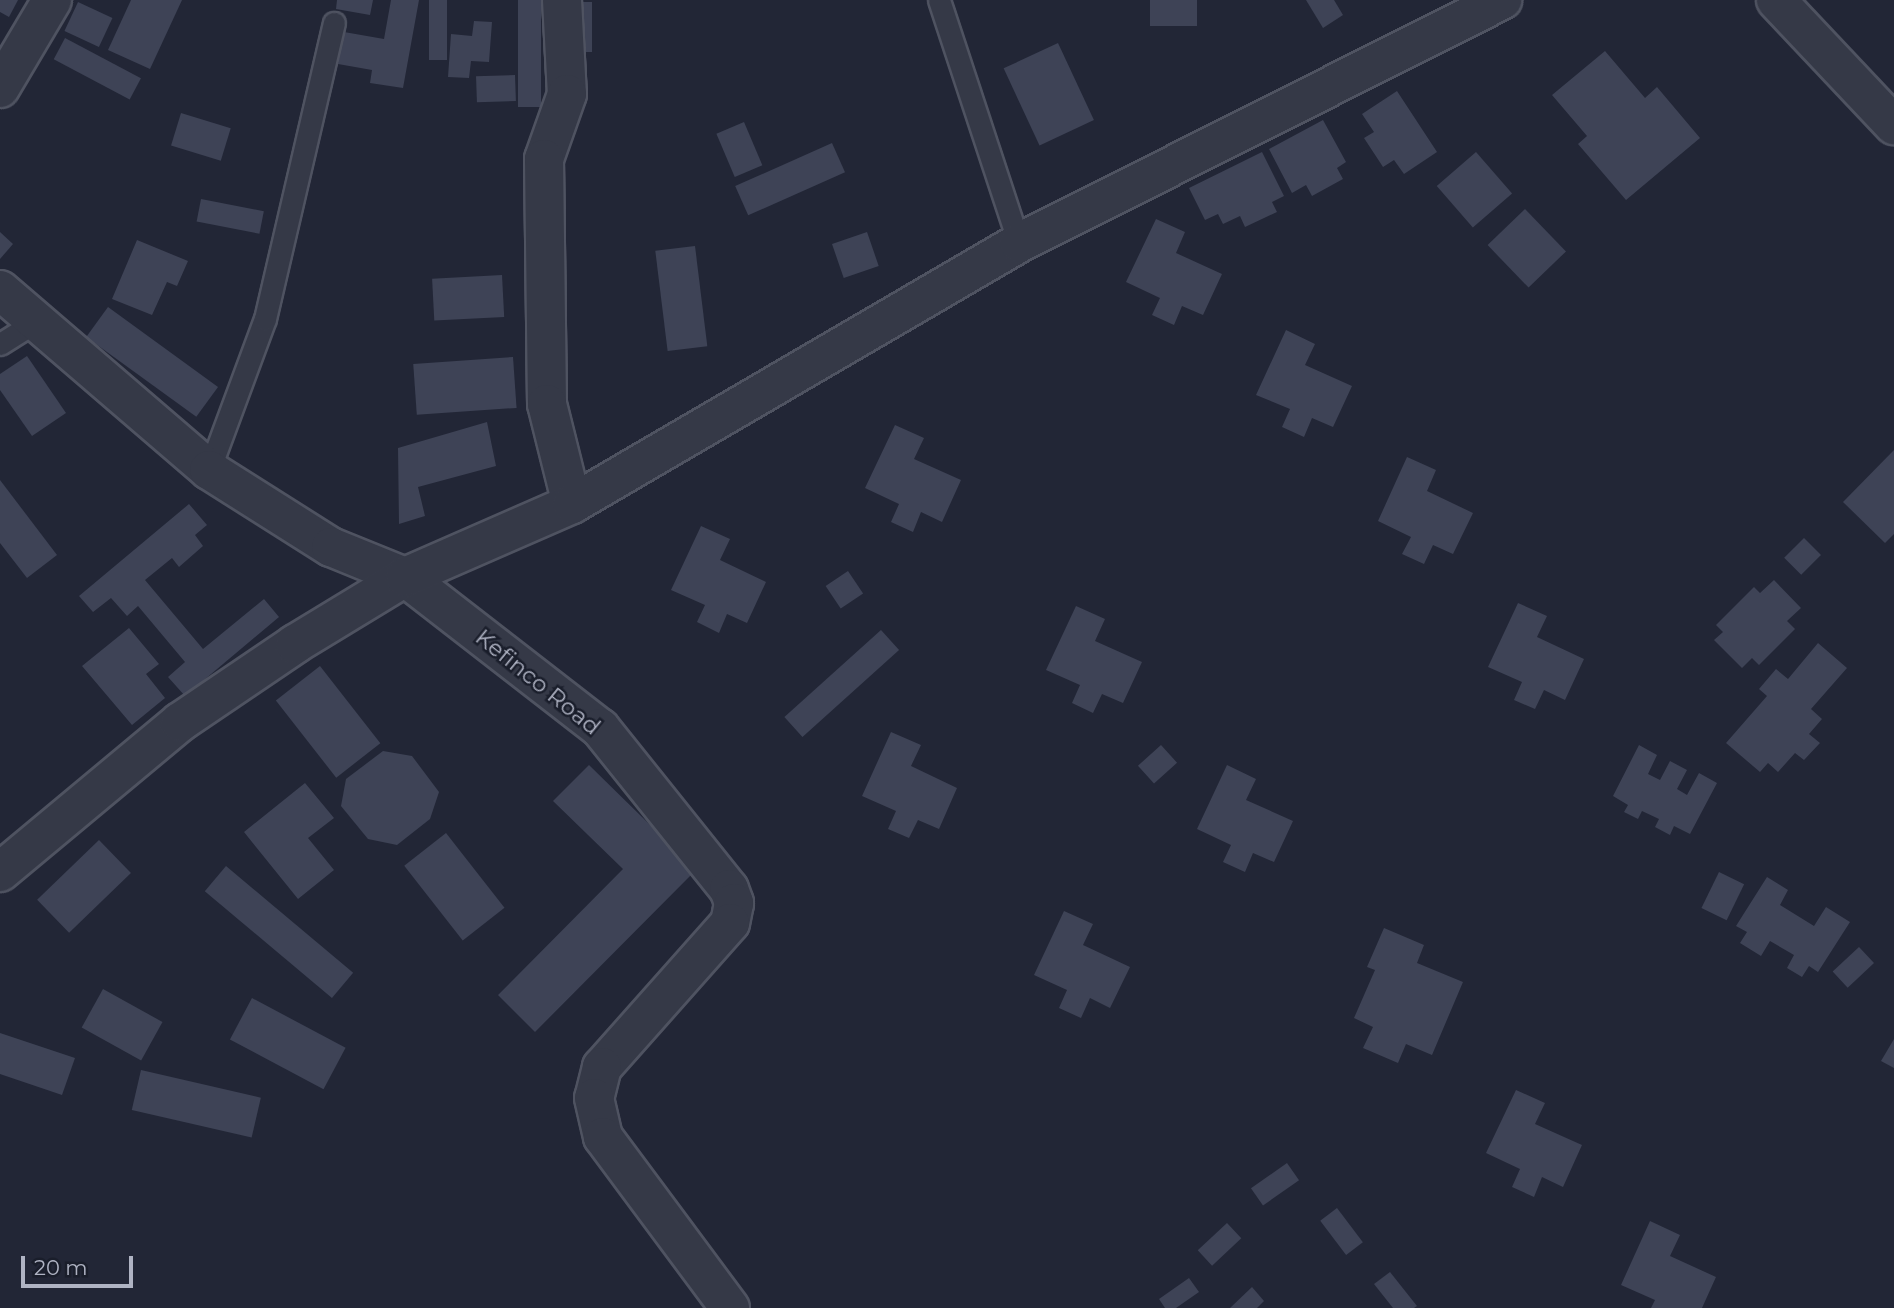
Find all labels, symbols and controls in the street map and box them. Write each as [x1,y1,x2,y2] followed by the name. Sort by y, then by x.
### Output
[470,623,606,741] street label: Kefinco Road
[24,1242,136,1286] scale bar
[34,1255,88,1280] text: 20 m

